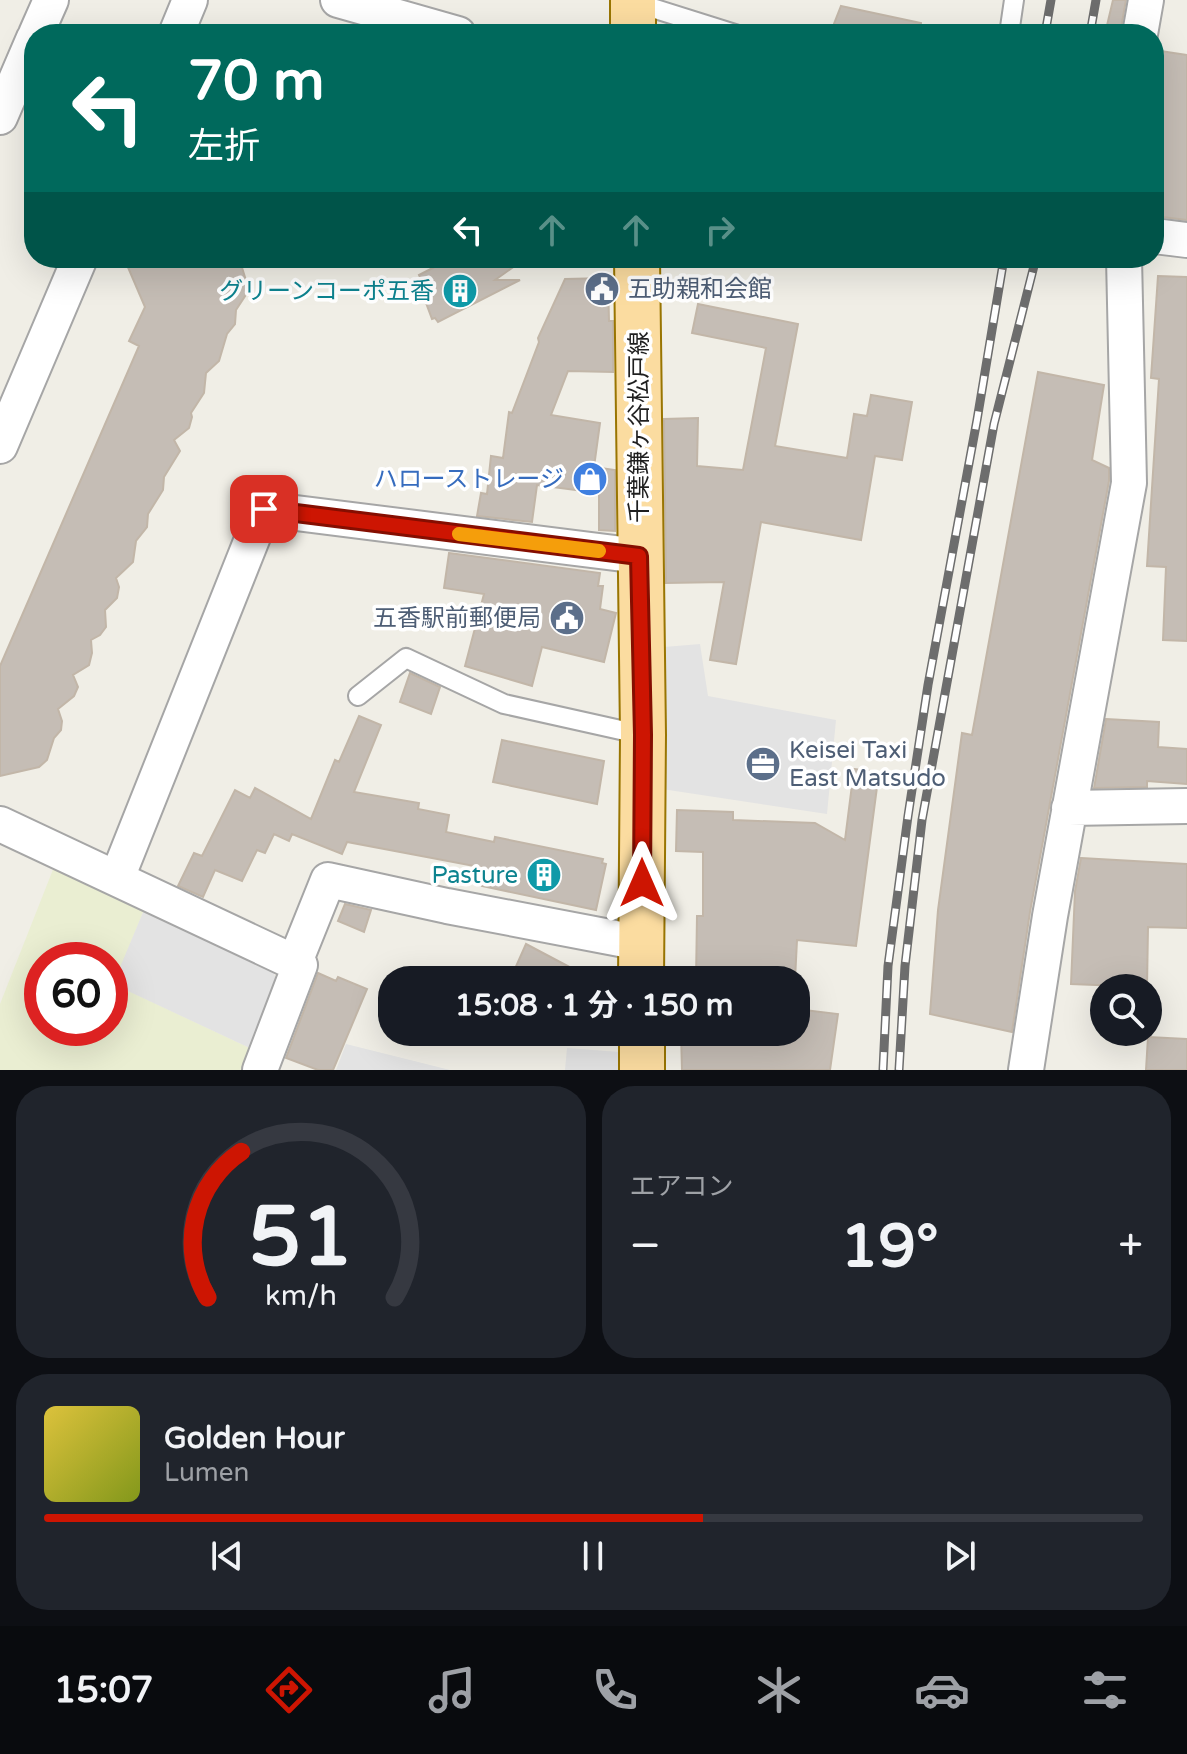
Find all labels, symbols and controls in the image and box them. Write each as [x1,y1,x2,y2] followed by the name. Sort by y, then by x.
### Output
[188,48,324,115] text: 70 m
[56,56,160,160] icon: left
[188,125,260,168] text: 左折
[446,208,490,252] icon: left
[530,208,574,252] icon: ahead
[614,208,658,252] icon: ahead
[698,208,742,252] icon: right
[583,270,621,308] public building icon: 五助親和会館
[441,272,479,310] building icon: グリーンコーポ五香
[628,275,772,304] place label: 五助親和会館
[219,277,434,306] place label: グリーンコーポ五香
[625,331,654,523] street label: 千葉鎌ヶ谷松戸線
[571,460,609,498] shop icon: ハローストレージ
[374,465,564,494] place label: ハローストレージ
[230,475,298,543] pin
[242,487,286,531] icon: arrive
[548,599,586,637] public building icon: 五香駅前郵便局
[373,604,541,633] place label: 五香駅前郵便局
[789,736,946,793] place label: Keisei Taxi East Matsudo
[744,745,782,783] office icon: Keisei Taxi East Matsudo
[600,841,684,925] position arrow
[525,856,563,894] building icon: Pasture
[431,861,518,890] place label: Pasture
[24,942,128,1046] speed limit sign: 60
[1090,974,1162,1046] map controls
[1090,974,1162,1046] button: search
[455,987,733,1024] text: 15:08 · 1 分 · 150 m
[630,1171,734,1202] text: エアコン
[249,1188,353,1288] text: 51
[841,1211,939,1283] text: 19°
[630,1220,661,1273] text: −
[1118,1220,1143,1273] text: +
[265,1279,337,1313] text: km/h
[164,1420,345,1457] text: Golden Hour
[164,1457,249,1488] text: Lumen
[205,1534,249,1578] icon: previous
[571,1534,615,1578] icon: pause
[938,1534,982,1578] icon: next
[261,1662,317,1718] icon: directions
[424,1662,480,1718] icon: music
[587,1662,643,1718] icon: phone
[751,1662,807,1718] icon: climate
[914,1662,970,1718] icon: car
[1077,1662,1133,1718] icon: filters
[54,1669,153,1712] text: 15:07

